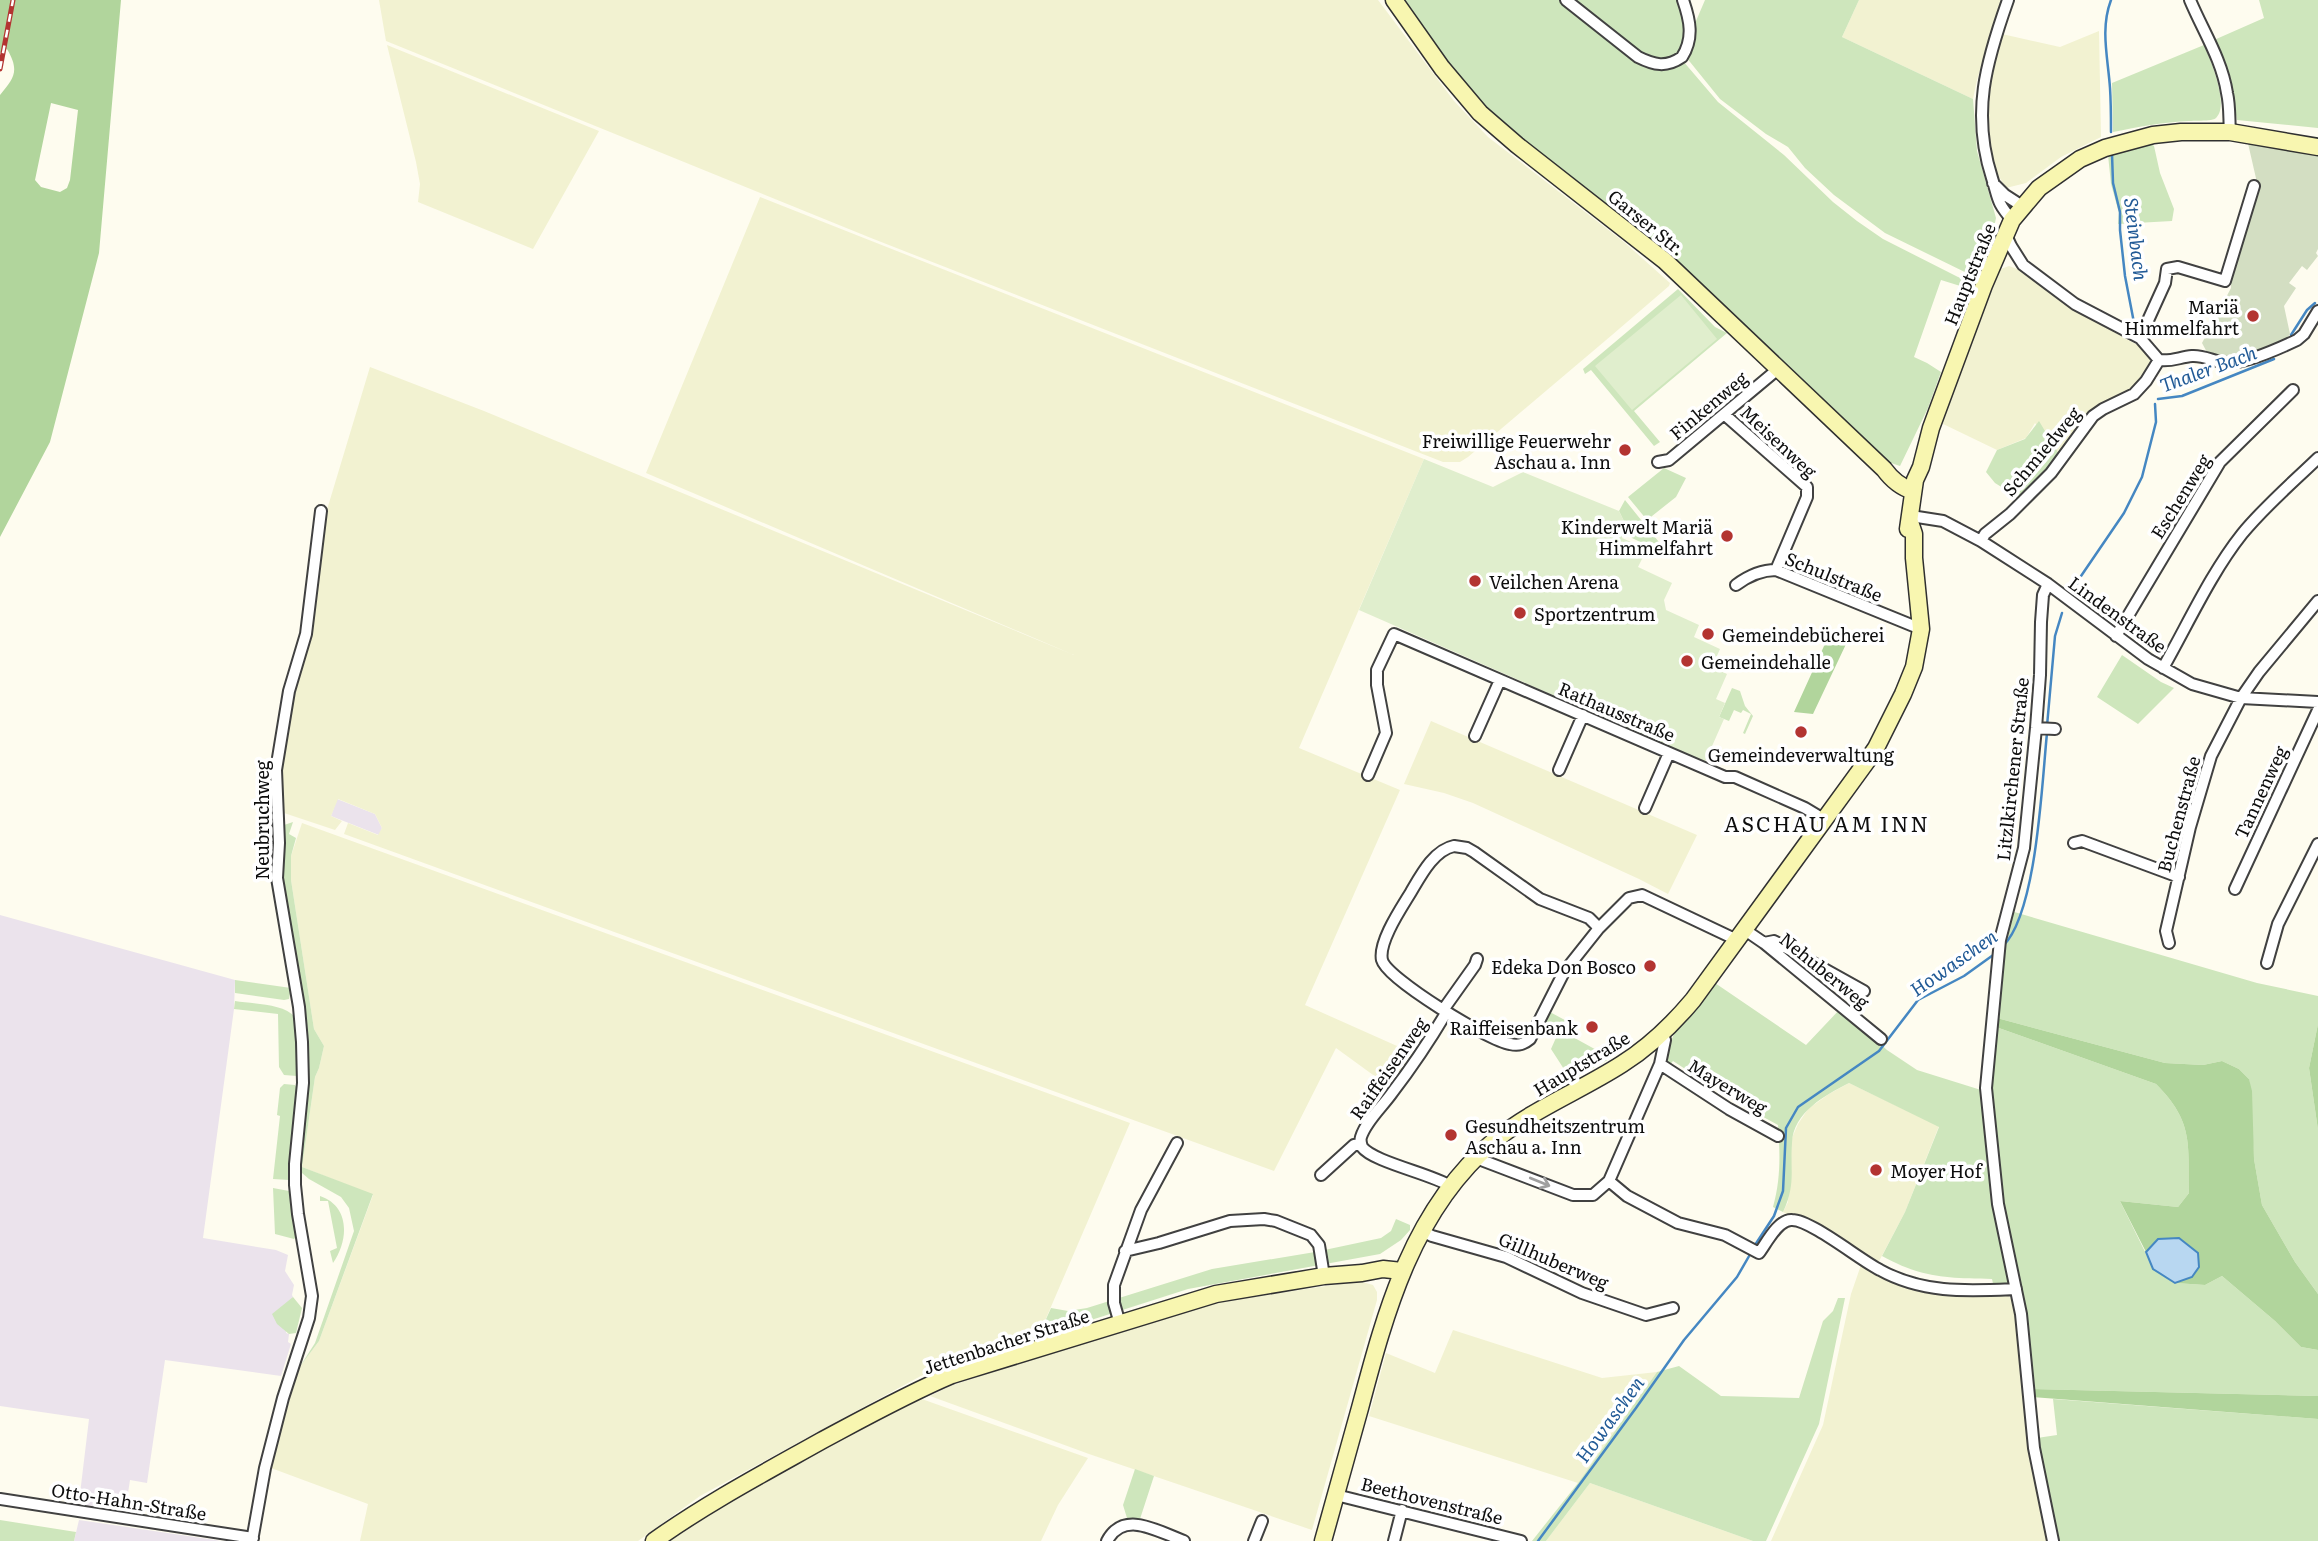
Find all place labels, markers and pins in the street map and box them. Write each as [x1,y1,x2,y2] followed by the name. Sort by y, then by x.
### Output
[2124,293,2240,341] place label: Mariä Himmelfahrt
[2245,308,2261,324] marker: Mariä Himmelfahrt
[1422,427,1611,475] place label: Freiwillige Feuerwehr Aschau a. Inn
[1617,442,1633,458] marker: Freiwillige Feuerwehr Aschau a. Inn
[1561,513,1714,561] place label: Kinderwelt Mariä Himmelfahrt
[1719,528,1735,544] marker: Kinderwelt Mariä Himmelfahrt
[1489,568,1619,595] place label: Veilchen Arena
[1467,573,1483,589] marker: Veilchen Arena
[1534,600,1656,627] place label: Sportzentrum
[1512,605,1528,621] marker: Sportzentrum
[1722,621,1885,648] place label: Gemeindebücherei
[1700,626,1716,642] marker: Gemeindebücherei
[1701,648,1831,675] place label: Gemeindehalle
[1679,653,1695,669] marker: Gemeindehalle
[1793,724,1809,740] marker: Gemeindeverwaltung
[1708,741,1895,768] place label: Gemeindeverwaltung
[1491,953,1636,980] place label: Edeka Don Bosco
[1642,958,1658,974] marker: Edeka Don Bosco
[1449,1014,1579,1041] place label: Raiffeisenbank
[1584,1019,1600,1035] marker: Raiffeisenbank
[1465,1112,1645,1160] place label: Gesundheitszentrum Aschau a. Inn
[1443,1127,1459,1143] marker: Gesundheitszentrum Aschau a. Inn
[1890,1157,1984,1184] place label: Moyer Hof
[1868,1162,1884,1178] marker: Moyer Hof

